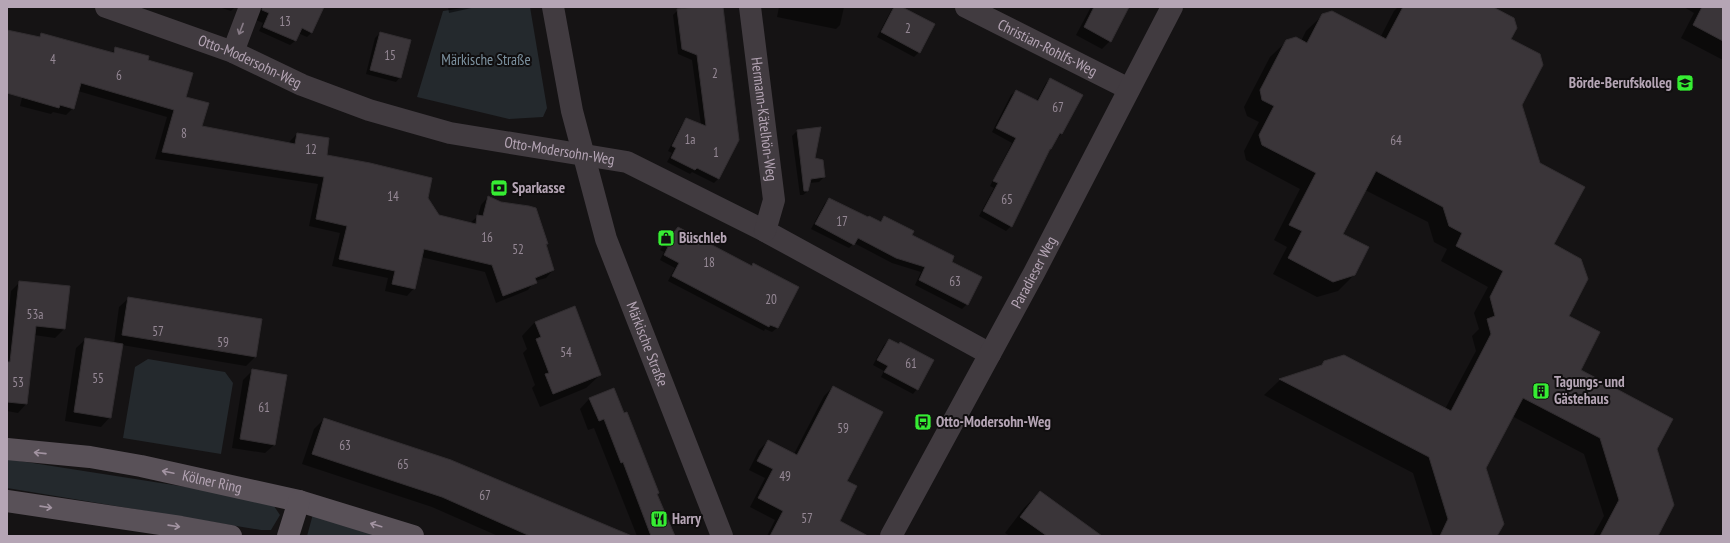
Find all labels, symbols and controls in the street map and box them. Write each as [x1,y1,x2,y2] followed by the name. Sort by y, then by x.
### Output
[279,13,291,30] house number: 13
[995,14,1100,80] street label: Christian-Rohlfs-Weg
[905,20,911,37] house number: 2
[237,23,245,35] one-way arrow
[196,30,305,92] street label: Otto-Modersohn-Weg
[384,47,396,64] house number: 15
[441,50,531,69] park label: Märkische Straße
[50,51,56,68] house number: 4
[747,56,782,182] street label: Hermann-Kätelhön-Weg
[712,65,718,82] house number: 2
[116,67,122,84] house number: 6
[1569,73,1672,92] place label: Börde-Berufskolleg
[1675,73,1695,93] school or university icon: Börde-Berufskolleg
[1052,99,1064,116] house number: 67
[181,125,187,142] house number: 8
[684,131,696,148] house number: 1a
[503,132,616,169] street label: Otto-Modersohn-Weg
[1390,132,1402,149] house number: 64
[305,141,317,158] house number: 12
[713,144,719,161] house number: 1
[489,178,509,198] bank icon: Sparkasse
[512,178,565,197] place label: Sparkasse
[387,188,399,205] house number: 14
[1001,191,1013,208] house number: 65
[836,213,848,230] house number: 17
[656,228,676,248] shop icon: Büschleb
[679,228,727,247] place label: Büschleb
[481,229,493,246] house number: 16
[1007,233,1060,311] street label: Paradieser Weg
[512,241,524,258] house number: 52
[703,254,715,271] house number: 18
[949,273,961,290] house number: 63
[765,291,777,308] house number: 20
[622,299,673,389] street label: Märkische Straße
[27,306,43,323] house number: 53a
[152,323,164,340] house number: 57
[217,334,229,351] house number: 59
[560,344,572,361] house number: 54
[905,355,917,372] house number: 61
[92,370,104,387] house number: 55
[1554,372,1625,408] place label: Tagungs- und Gästehaus
[12,374,24,391] house number: 53
[1531,381,1551,401] building icon: Tagungs- und Gästehaus
[258,399,270,416] house number: 61
[913,412,933,432] bus stop icon: Otto-Modersohn-Weg
[936,412,1051,431] place label: Otto-Modersohn-Weg
[837,420,849,437] house number: 59
[339,437,351,454] house number: 63
[34,449,47,456] one-way arrow
[397,456,409,473] house number: 65
[181,465,244,497] street label: Kölner Ring
[162,468,175,475] one-way arrow
[779,468,791,485] house number: 49
[479,487,491,504] house number: 67
[39,503,52,511] one-way arrow
[649,509,669,529] restaurant icon: Harry
[672,509,702,528] place label: Harry
[801,510,813,527] house number: 57
[370,520,382,528] one-way arrow
[167,522,180,530] one-way arrow

